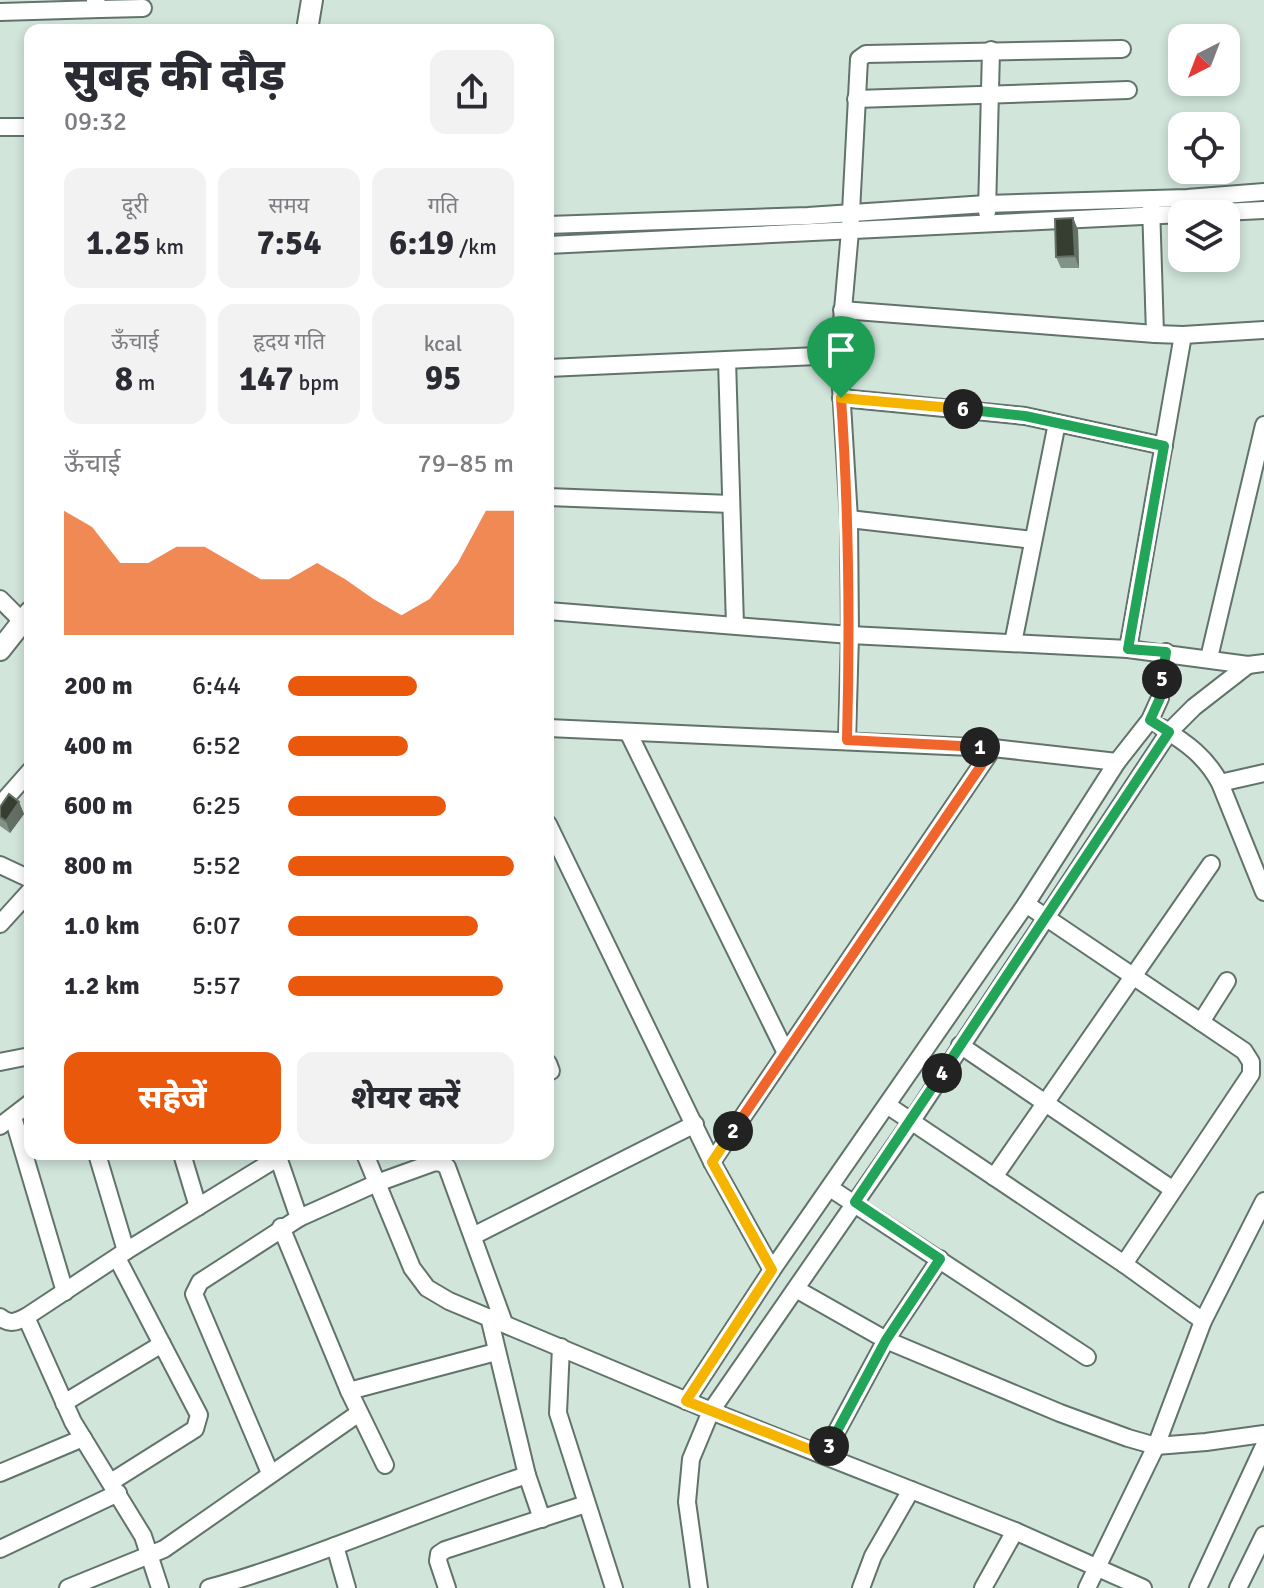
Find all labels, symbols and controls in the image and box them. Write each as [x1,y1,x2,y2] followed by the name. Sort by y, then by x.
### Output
[1168,24,1240,96] north arrow
[1168,24,1240,272] map controls
[64,49,285,103] text: सुबह की दौड़
[430,50,514,134] button: share
[64,106,127,138] text: 09:32
[1168,112,1240,184] button: locate
[122,192,148,219] text: दूरी
[269,192,309,219] text: समय
[428,192,458,219] text: गति
[1168,200,1240,272] button: layers
[86,222,151,264] text: 1.25
[256,222,322,264] text: 7:54
[389,222,454,264] text: 6:19
[151,233,184,260] text: km
[454,233,497,260] text: /km
[807,316,875,398] pin
[111,328,159,355] text: ऊँचाई
[253,328,325,355] text: हृदय गति
[819,328,863,372] icon: arrive
[424,330,462,357] text: kcal
[425,357,461,399] text: 95
[115,358,133,400] text: 8
[239,358,294,400] text: 147
[133,369,155,396] text: m
[294,369,339,396] text: bpm
[943,389,983,429] pin: 6
[957,395,969,422] text: 6
[64,448,120,480] text: ऊँचाई
[418,448,514,480] text: 79–85 m
[1142,659,1182,699] pin: 5
[1156,665,1168,692] text: 5
[64,670,133,702] text: 200 m
[192,670,241,702] text: 6:44
[960,727,1000,767] pin: 1
[64,730,133,762] text: 400 m
[192,730,241,762] text: 6:52
[974,733,986,760] text: 1
[64,790,133,822] text: 600 m
[192,790,241,822] text: 6:25
[64,850,133,882] text: 800 m
[192,850,241,882] text: 5:52
[64,910,140,942] text: 1.0 km
[192,910,241,942] text: 6:07
[64,970,140,1002] text: 1.2 km
[192,970,241,1002] text: 5:57
[64,1052,281,1144] button: सहेजें
[297,1052,514,1144] button: शेयर करें
[922,1053,962,1093] pin: 4
[936,1059,948,1086] text: 4
[713,1111,753,1151] pin: 2
[727,1117,739,1144] text: 2
[809,1426,849,1466] pin: 3
[823,1432,835,1459] text: 3

